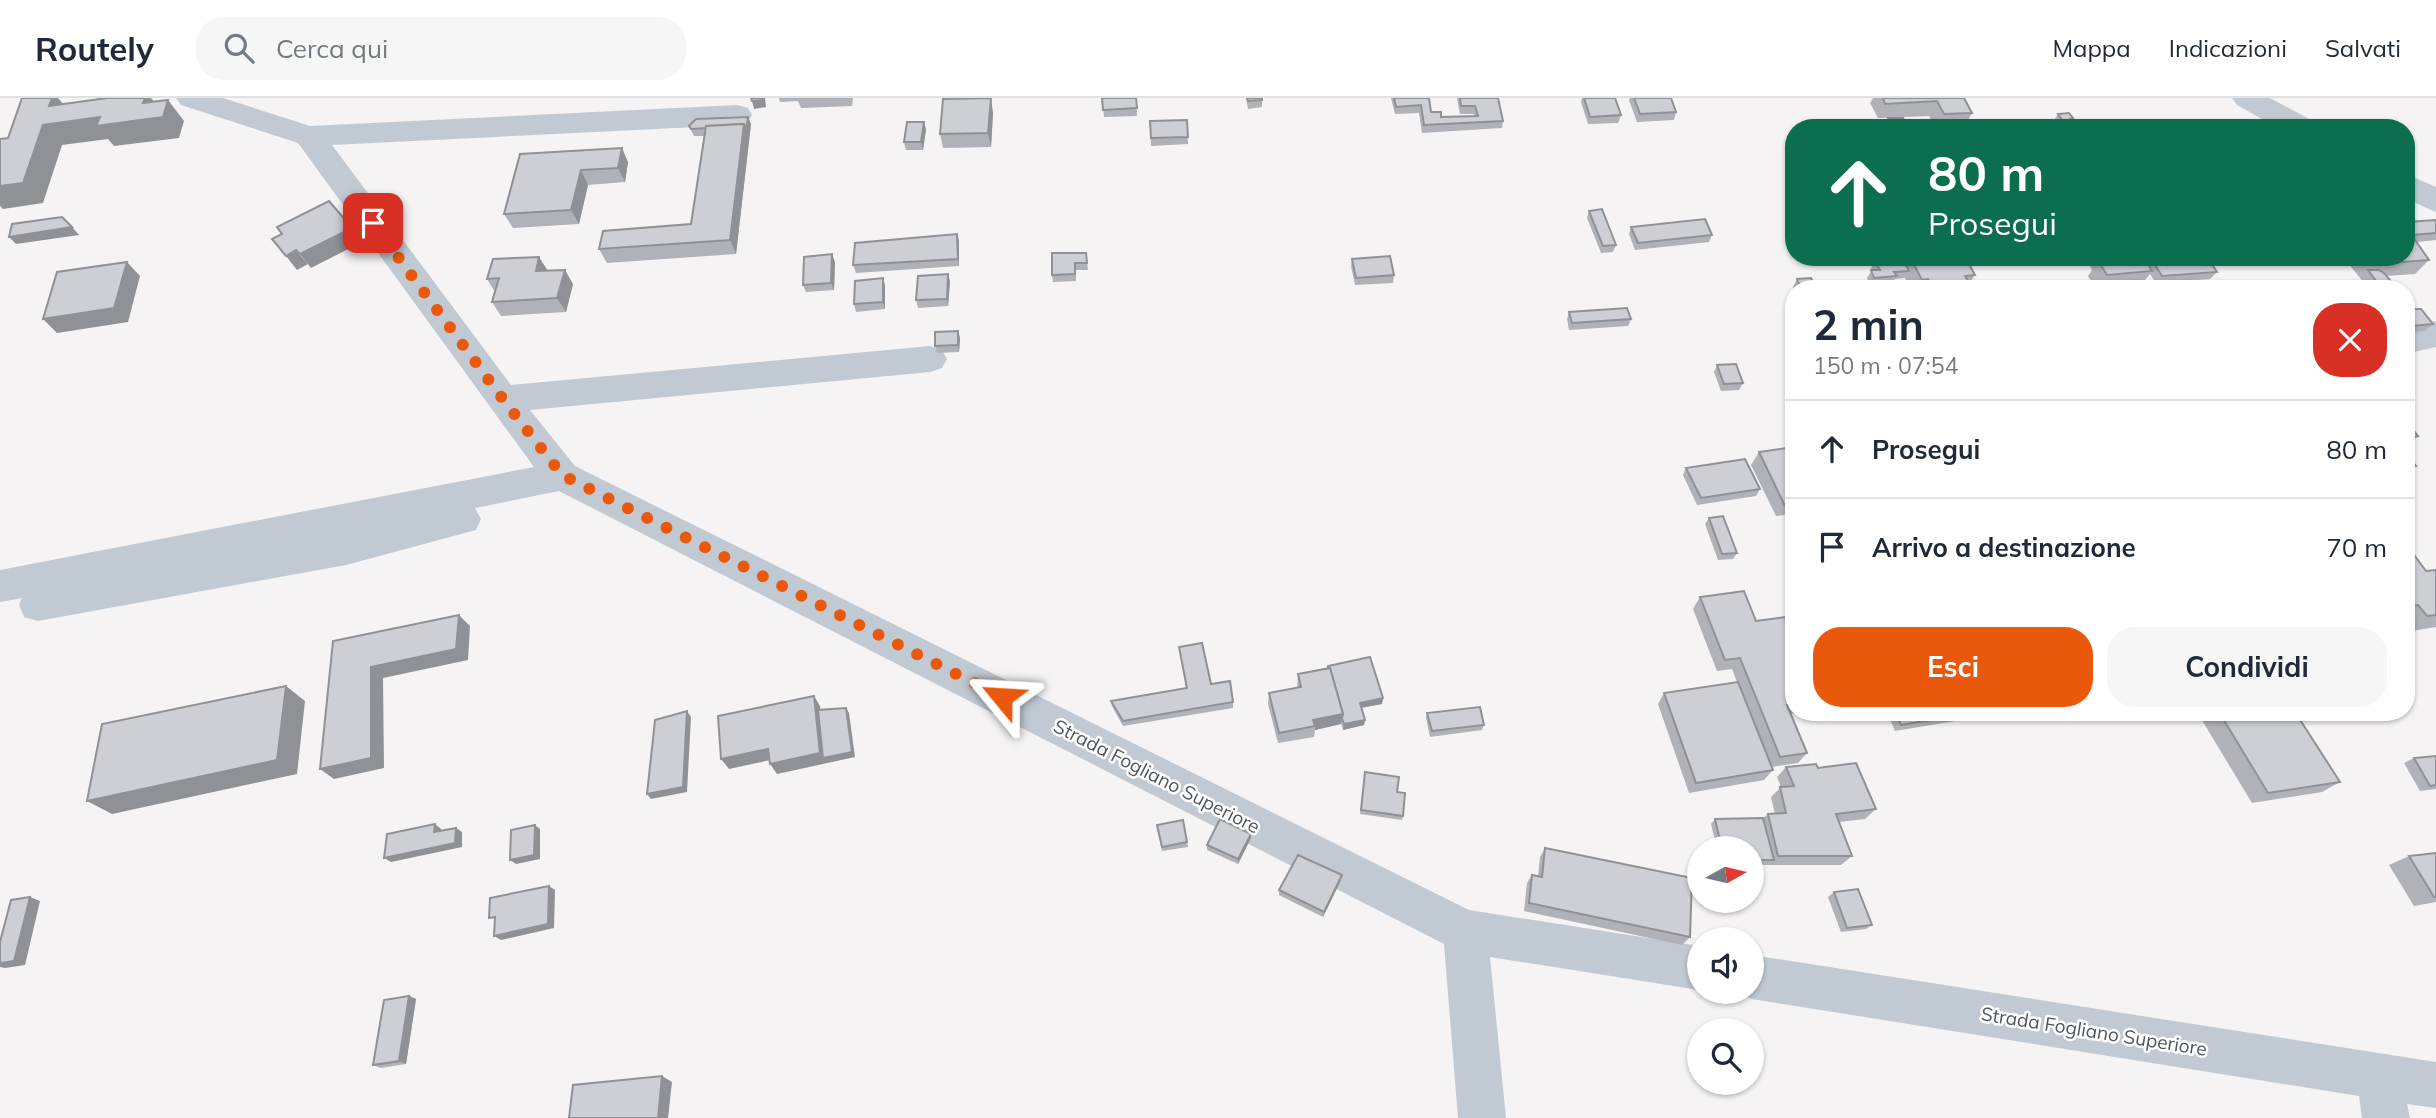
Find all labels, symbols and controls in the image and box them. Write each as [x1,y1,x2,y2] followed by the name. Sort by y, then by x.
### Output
[196,17,686,80] search box
[35,28,154,69] text: Routely
[220,29,258,67] icon: search
[276,32,388,65] text: Cerca qui
[2052,33,2131,63] text: Mappa
[2169,33,2287,63] text: Indicazioni
[2325,33,2401,63] text: Salvati
[1928,142,2044,203] text: 80 m
[1813,147,1904,238] icon: ahead
[343,193,403,253] pin
[1928,203,2057,243] text: Prosegui
[354,204,392,242] icon: arrive
[1813,298,1924,351] text: 2 min
[2313,303,2387,377] button: close
[1813,351,1958,380] text: 150 m · 07:54
[1813,430,1851,468] icon: ahead
[1872,433,1980,466] text: Prosegui
[2326,433,2387,466] text: 80 m
[1813,528,1851,566] icon: arrive
[1872,531,2136,564] text: Arrivo a destinazione
[2326,531,2387,564] text: 70 m
[1813,627,2093,707] button: Esci
[2107,627,2387,707] button: Condividi
[965,660,1039,734] position arrow
[1050,713,1264,839] street label: Strada Fogliano Superiore
[1687,836,1764,914] north arrow
[1687,836,1764,1095] map controls
[1687,927,1764,1004] button: sound
[1979,1001,2209,1061] street label: Strada Fogliano Superiore
[1687,1018,1764,1095] button: search

